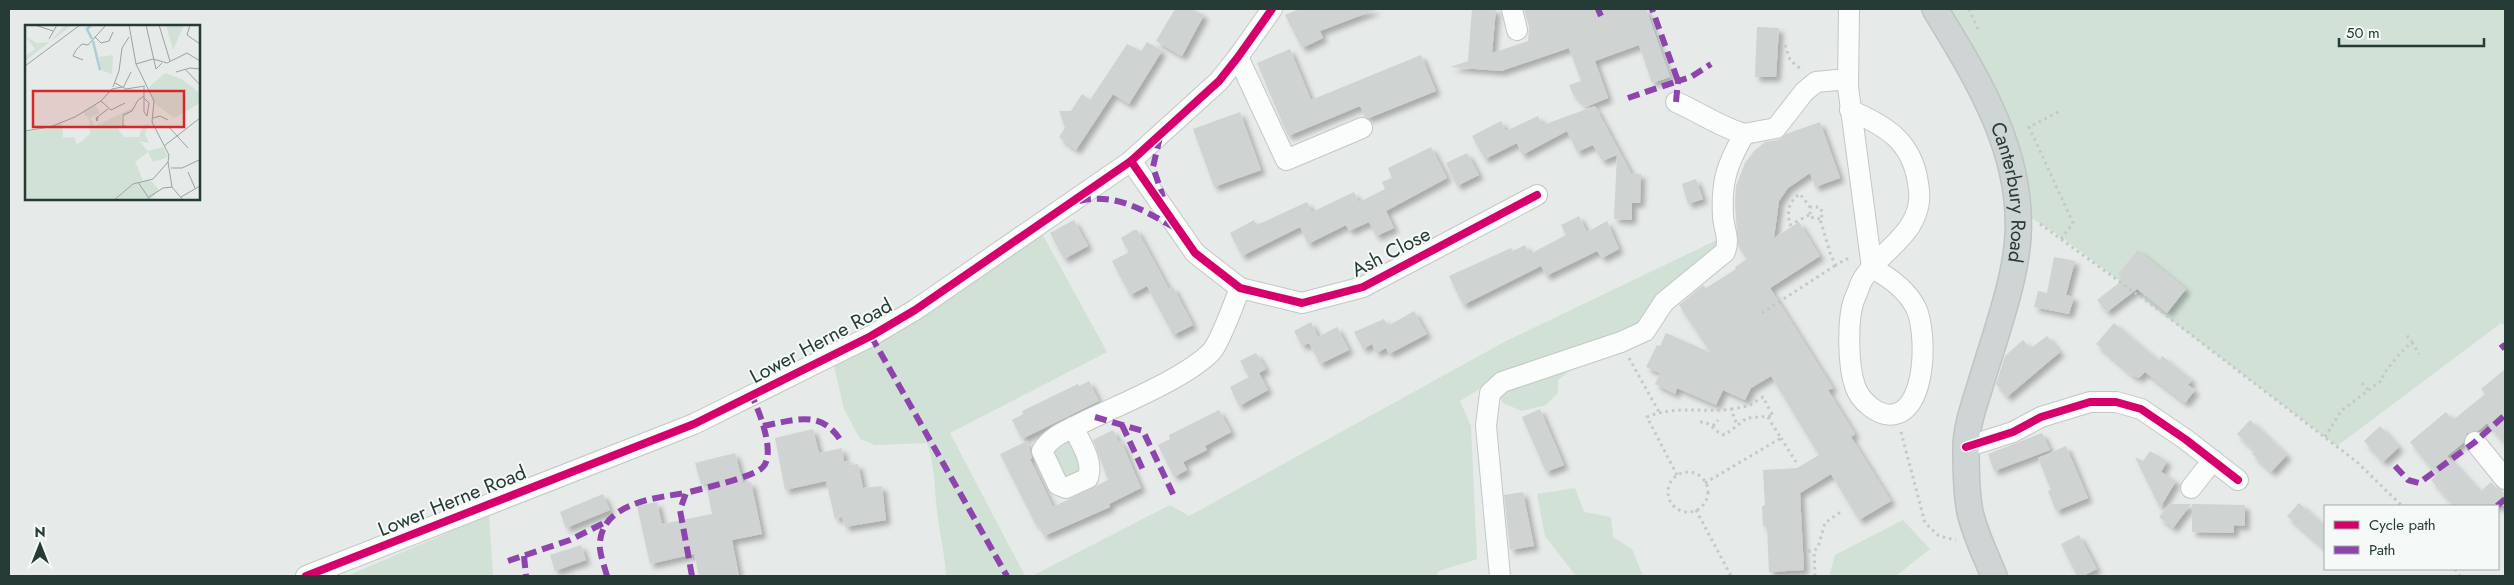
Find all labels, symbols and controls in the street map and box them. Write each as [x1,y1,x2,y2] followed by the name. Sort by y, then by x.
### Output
[2339,15,2484,47] scale bar
[2346,22,2380,44] text: 50 m
[25,25,200,200] inset map
[1983,117,2033,265] street label: Canterbury Road
[1346,220,1436,284] street label: Ash Close
[745,291,897,391] street label: Lower Herne Road
[374,458,530,544] street label: Lower Herne Road
[2324,505,2499,570] legend
[2369,514,2436,536] text: Cycle path
[15,520,65,570] north arrow
[34,522,46,542] text: N
[2369,539,2395,561] text: Path

